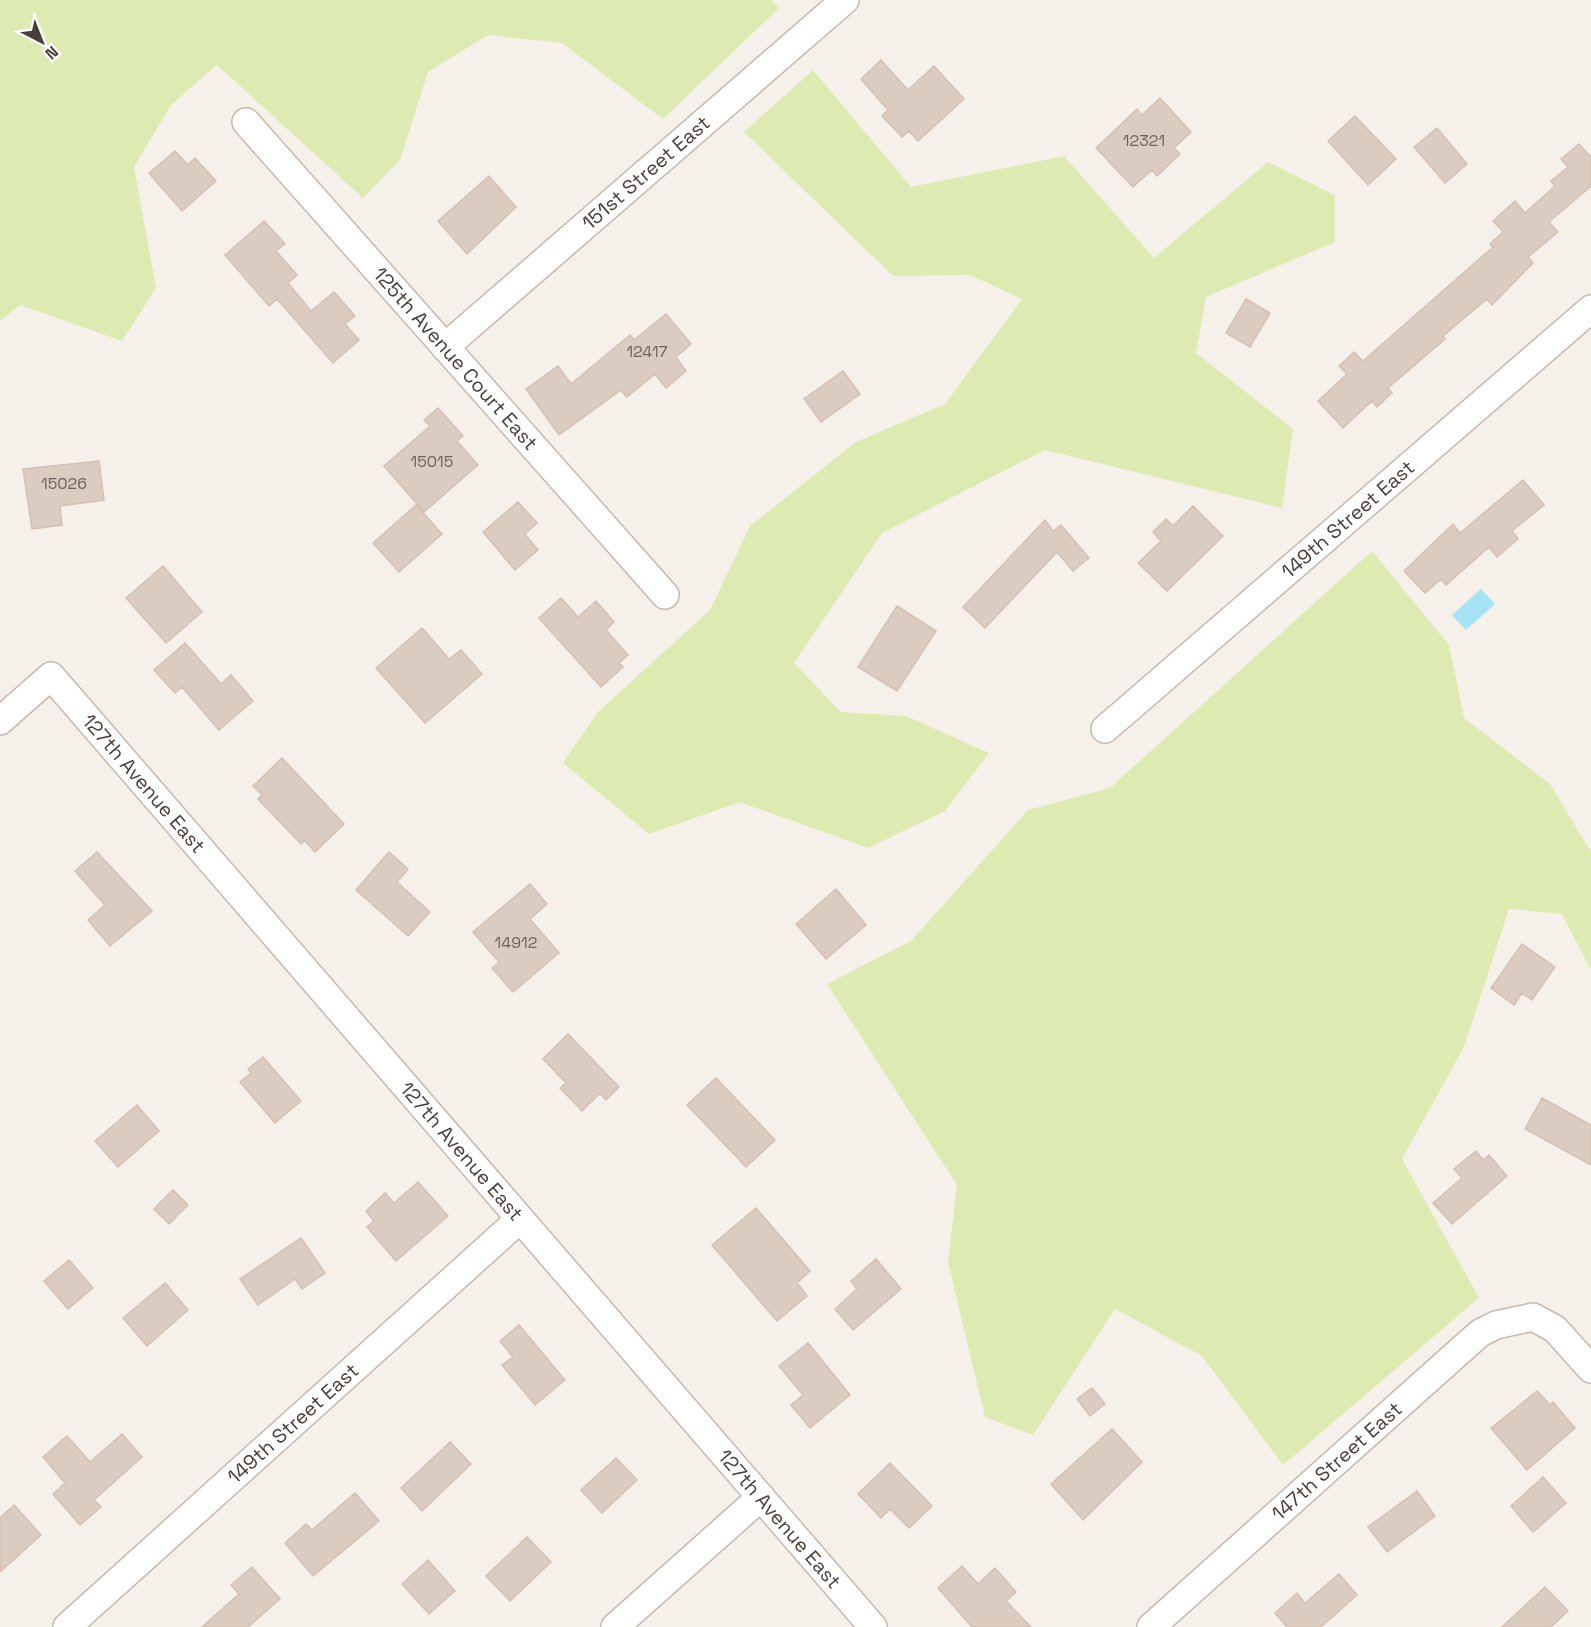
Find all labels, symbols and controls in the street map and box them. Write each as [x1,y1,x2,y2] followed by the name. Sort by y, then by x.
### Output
[12,12,72,72] north arrow
[41,41,63,64] text: N
[576,110,715,235] street label: 151st Street East
[1123,130,1165,151] house number: 12321
[368,262,544,456] street label: 125th Avenue Court East
[626,341,668,362] house number: 12417
[411,451,453,472] house number: 15015
[1276,454,1420,584] street label: 149th Street East
[41,473,87,494] house number: 15026
[76,708,211,858] street label: 127th Avenue East
[495,932,537,953] house number: 14912
[394,1076,529,1226] street label: 127th Avenue East
[222,1358,364,1490] street label: 149th Street East
[1266,1396,1407,1526] street label: 147th Street East
[712,1444,847,1594] street label: 127th Avenue East

